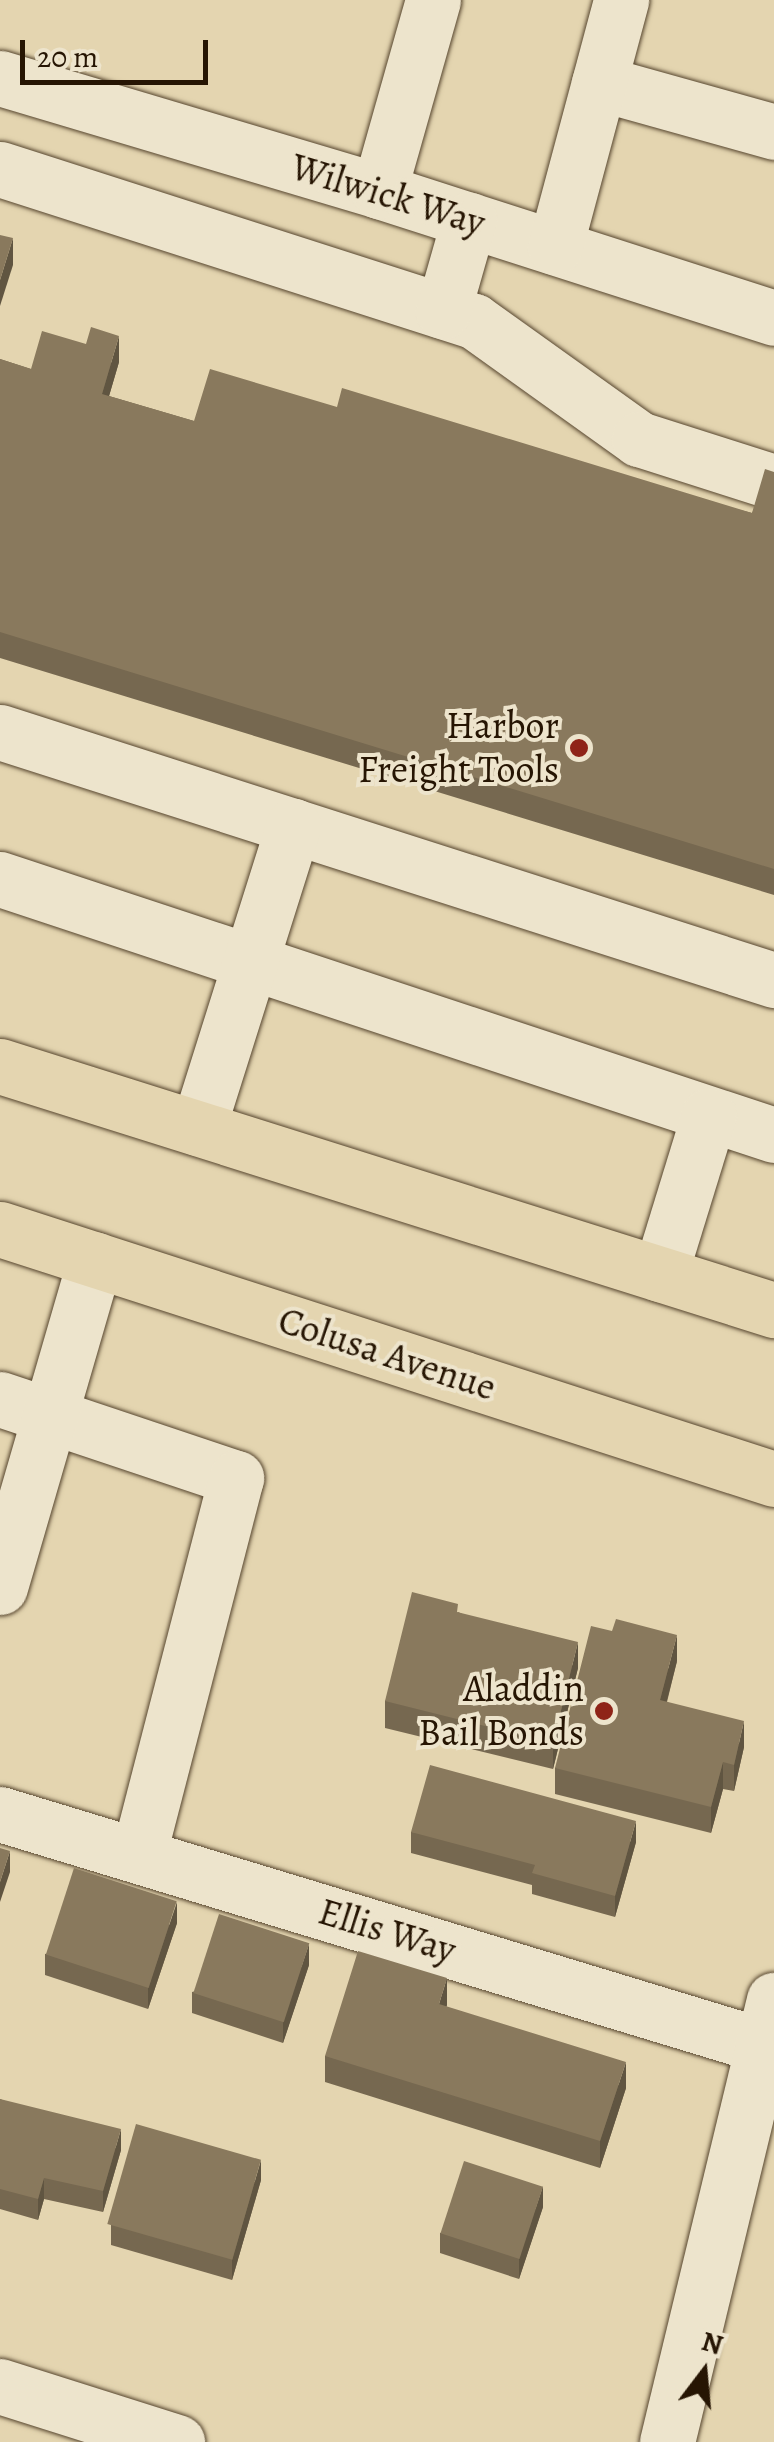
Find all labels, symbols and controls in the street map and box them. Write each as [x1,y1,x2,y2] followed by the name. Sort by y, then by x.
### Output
[25,20,212,82] scale bar
[37,37,98,77] text: 20 m
[286,144,490,246] street label: Wilwick Way
[358,703,559,792] place label: Harbor Freight Tools
[568,737,590,759] marker: Harbor Freight Tools
[273,1297,501,1411] street label: Colusa Avenue
[418,1666,584,1756] place label: Aladdin Bail Bonds
[593,1700,615,1722] marker: Aladdin Bail Bonds
[313,1889,461,1973] street label: Ellis Way
[654,2322,754,2422] north arrow
[697,2322,727,2364] text: N

